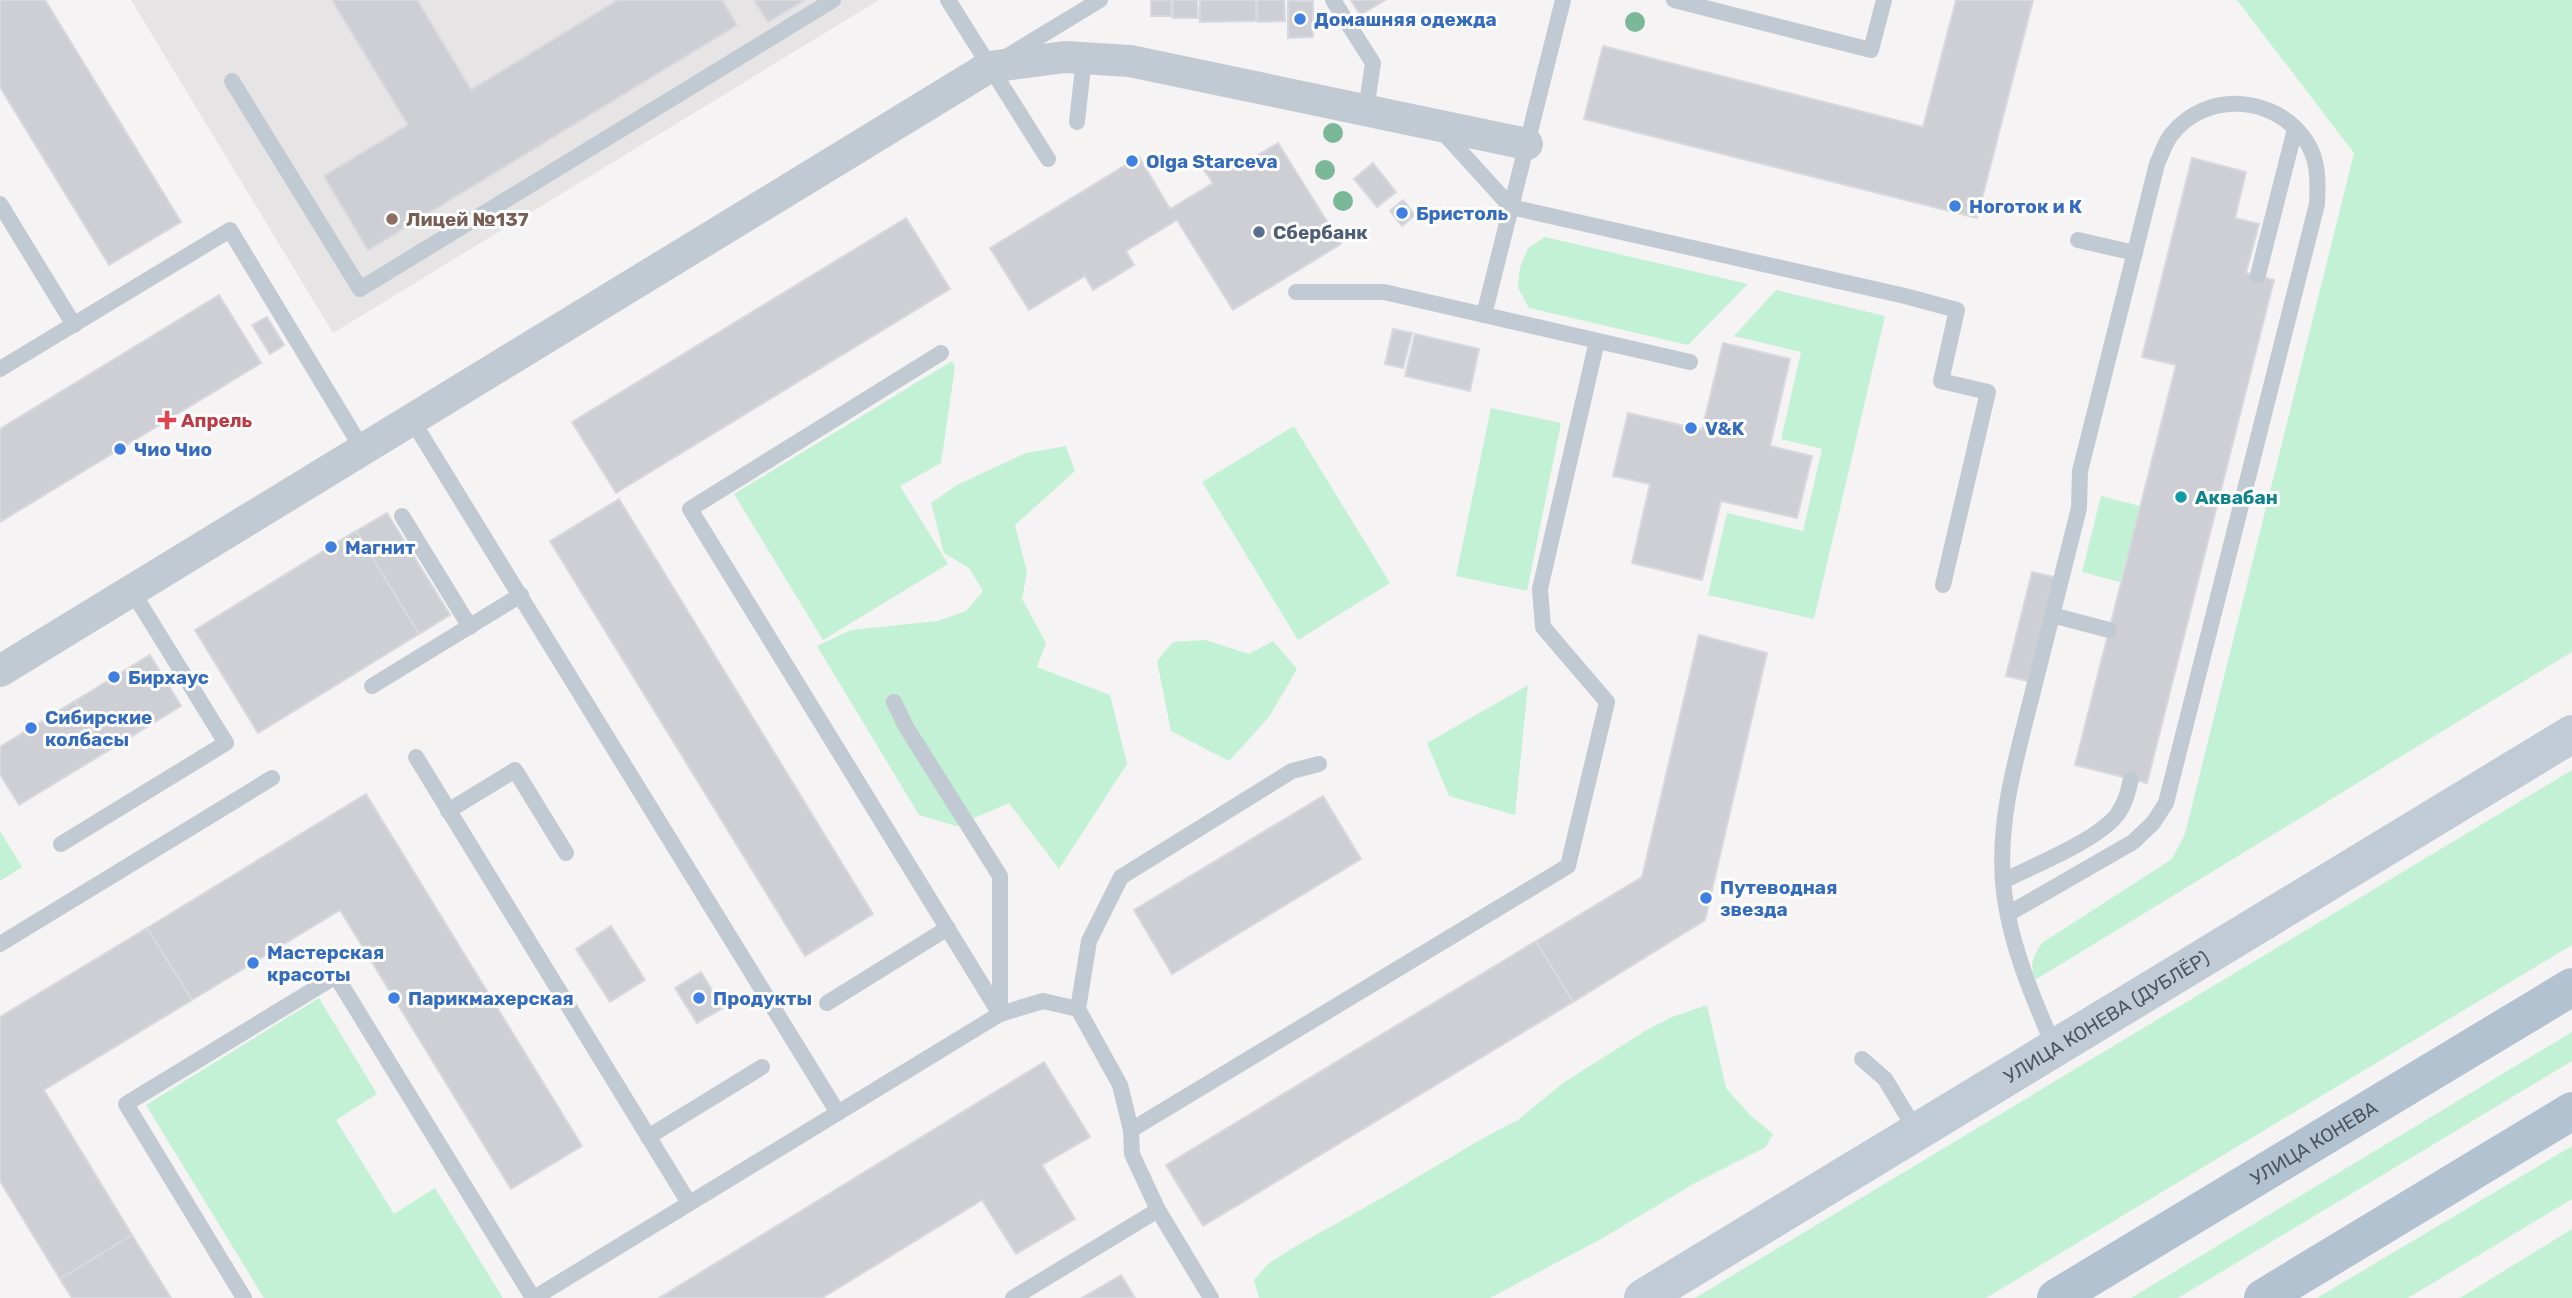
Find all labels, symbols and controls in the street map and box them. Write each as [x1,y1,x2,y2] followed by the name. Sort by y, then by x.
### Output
[1314,8,1497,31] place label: Домашняя одежда
[1292,11,1308,27] marker: Домашняя одежда
[1146,150,1278,173] place label: Olga Starceva
[1124,153,1140,169] marker: Olga Starceva
[1969,195,2082,218] place label: Ноготок и К
[1947,198,1963,214] marker: Ноготок и К
[1416,202,1509,225] place label: Бристоль
[1394,205,1410,221] marker: Бристоль
[406,208,529,231] place label: Лицей №137
[384,211,400,227] marker: Лицей №137
[1273,221,1368,244] place label: Сбербанк
[1251,224,1267,240] marker: Сбербанк
[181,409,253,432] place label: Апрель
[159,412,175,428] marker: Апрель
[1705,417,1745,440] place label: V&K
[1683,420,1699,436] marker: V&K
[134,438,212,461] place label: Чио Чио
[112,441,128,457] marker: Чио Чио
[2195,486,2278,509] place label: Аквабан
[2173,489,2189,505] marker: Аквабан
[345,536,416,559] place label: Магнит
[323,539,339,555] marker: Магнит
[128,666,209,689] place label: Бирхаус
[106,669,122,685] marker: Бирхаус
[45,706,152,751] place label: Сибирские колбасы
[23,720,39,736] marker: Сибирские колбасы
[1720,876,1838,921] place label: Путеводная звезда
[1698,890,1714,906] marker: Путеводная звезда
[267,941,384,986] place label: Мастерская красоты
[2000,946,2213,1088] street label: УЛИЦА КОНЕВА (ДУБЛЁР)
[245,955,261,971] marker: Мастерская красоты
[408,987,574,1010] place label: Парикмахерская
[713,987,812,1010] place label: Продукты
[386,990,402,1006] marker: Парикмахерская
[691,990,707,1006] marker: Продукты
[2246,1095,2382,1190] street label: УЛИЦА КОНЕВА

